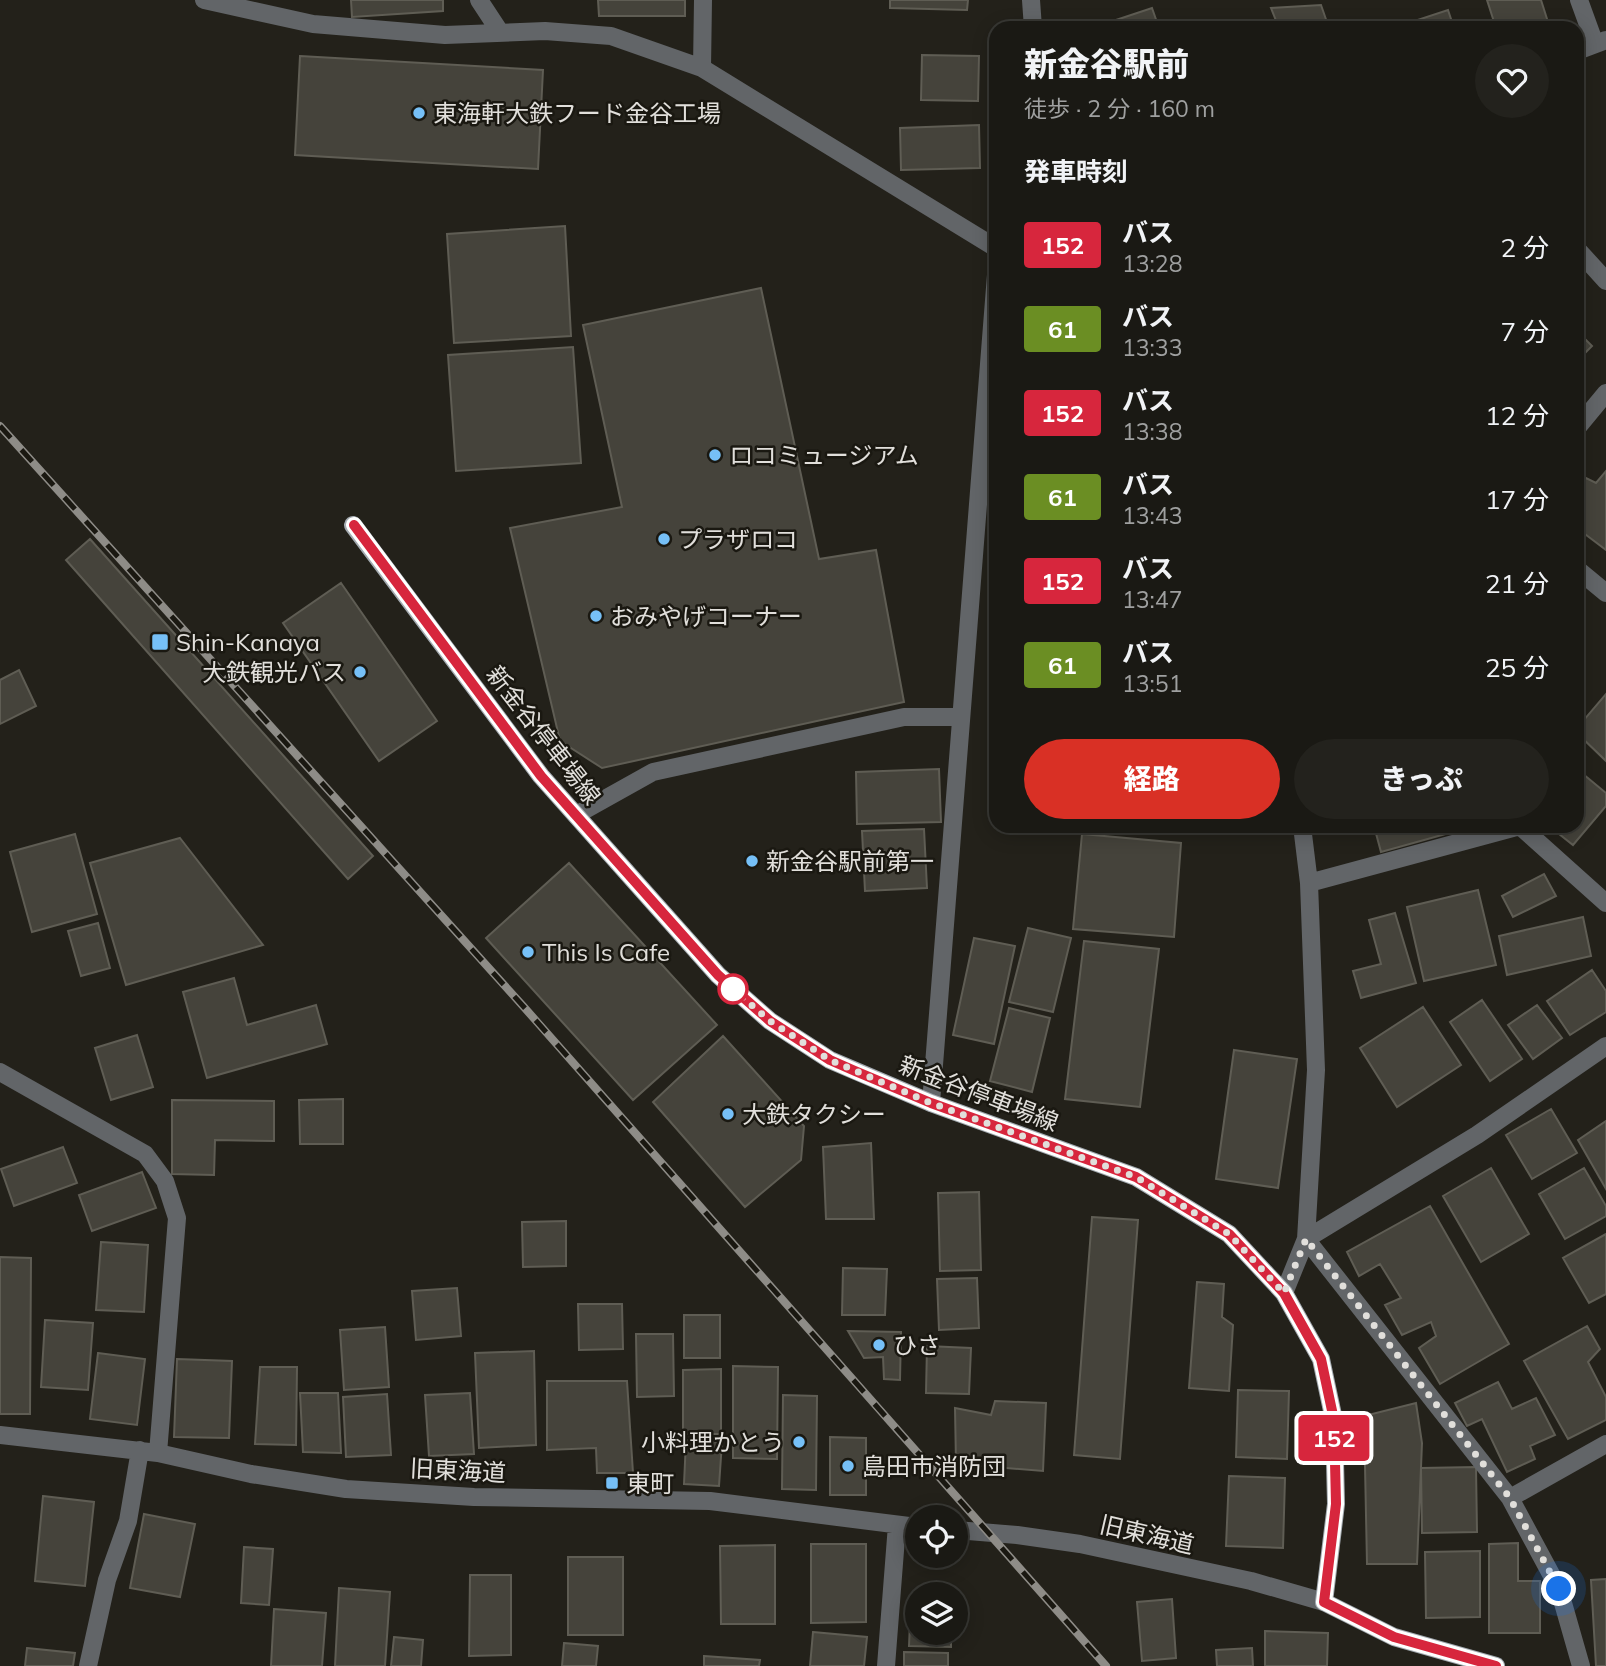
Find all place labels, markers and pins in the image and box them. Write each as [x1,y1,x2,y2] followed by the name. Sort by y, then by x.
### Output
[433,98,721,128] place label: 東海軒大鉄フード金谷工場
[411,105,427,121] marker: 東海軒大鉄フード金谷工場
[729,440,919,470] place label: ロコミュージアム
[707,447,723,463] marker: ロコミュージアム
[678,524,798,554] place label: プラザロコ
[656,531,672,547] marker: プラザロコ
[610,601,802,631] place label: おみやげコーナー
[588,608,604,624] marker: おみやげコーナー
[176,627,320,657] place label: Shin-Kanaya
[150,632,170,652] marker: Shin-Kanaya
[202,657,346,687] place label: 大鉄観光バス
[352,664,368,680] marker: 大鉄観光バス
[766,846,934,876] place label: 新金谷駅前第一
[744,853,760,869] marker: 新金谷駅前第一
[542,937,670,967] place label: This Is Cafe
[520,944,536,960] marker: This Is Cafe
[718,974,748,1004] unlabelled marker
[742,1099,886,1129] place label: 大鉄タクシー
[720,1106,736,1122] marker: 大鉄タクシー
[893,1330,941,1360] place label: ひさ
[871,1337,887,1353] marker: ひさ
[641,1427,785,1457] place label: 小料理かとう
[791,1434,807,1450] marker: 小料理かとう
[862,1451,1006,1481] place label: 島田市消防団
[840,1458,856,1474] marker: 島田市消防団
[626,1468,674,1498] place label: 東町
[604,1475,620,1491] marker: 東町

